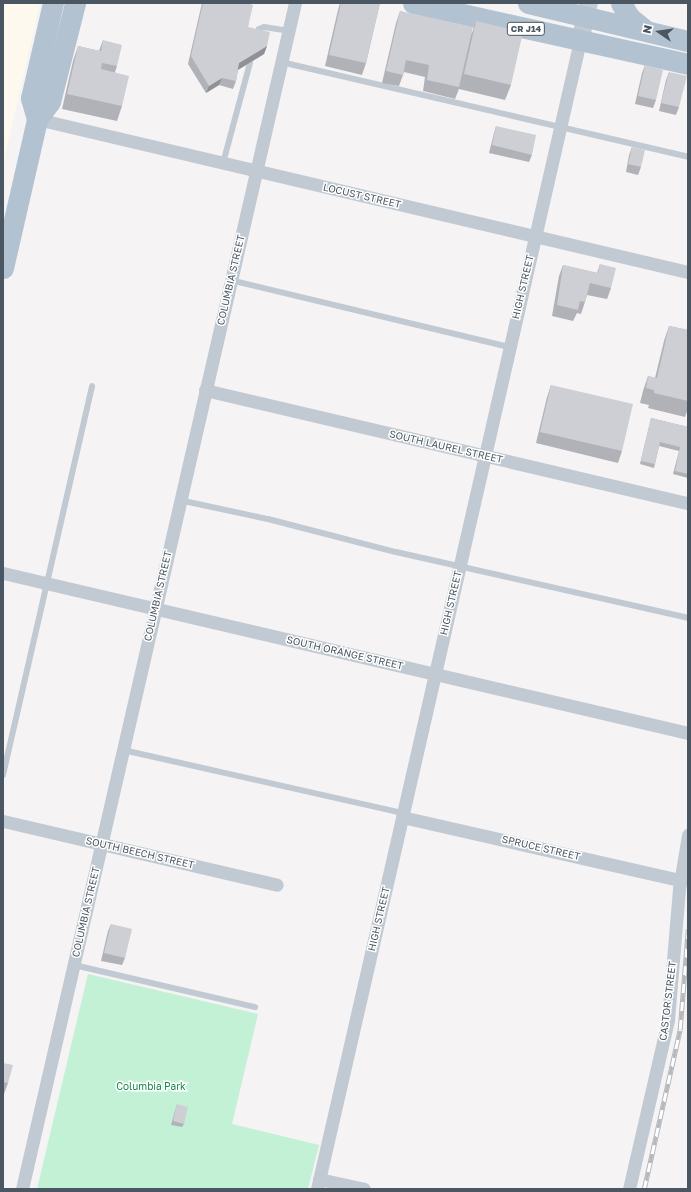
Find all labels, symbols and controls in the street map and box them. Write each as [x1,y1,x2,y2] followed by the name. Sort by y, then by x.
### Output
[639,12,679,52] north arrow
[506,22,546,36] road number: CR J14
[640,24,654,35] text: N
[322,181,402,211] street label: LOCUST STREET
[215,234,247,326] street label: COLUMBIA STREET
[510,254,536,320] street label: HIGH STREET
[388,428,504,466] street label: SOUTH LAUREL STREET
[142,550,174,642] street label: COLUMBIA STREET
[438,570,464,636] street label: HIGH STREET
[286,634,404,672] street label: SOUTH ORANGE STREET
[501,833,581,863] street label: SPRUCE STREET
[85,835,195,871] street label: SOUTH BEECH STREET
[70,866,102,958] street label: COLUMBIA STREET
[366,886,392,952] street label: HIGH STREET
[657,961,679,1041] street label: CASTOR STREET
[116,1081,186,1093] park label: Columbia Park

